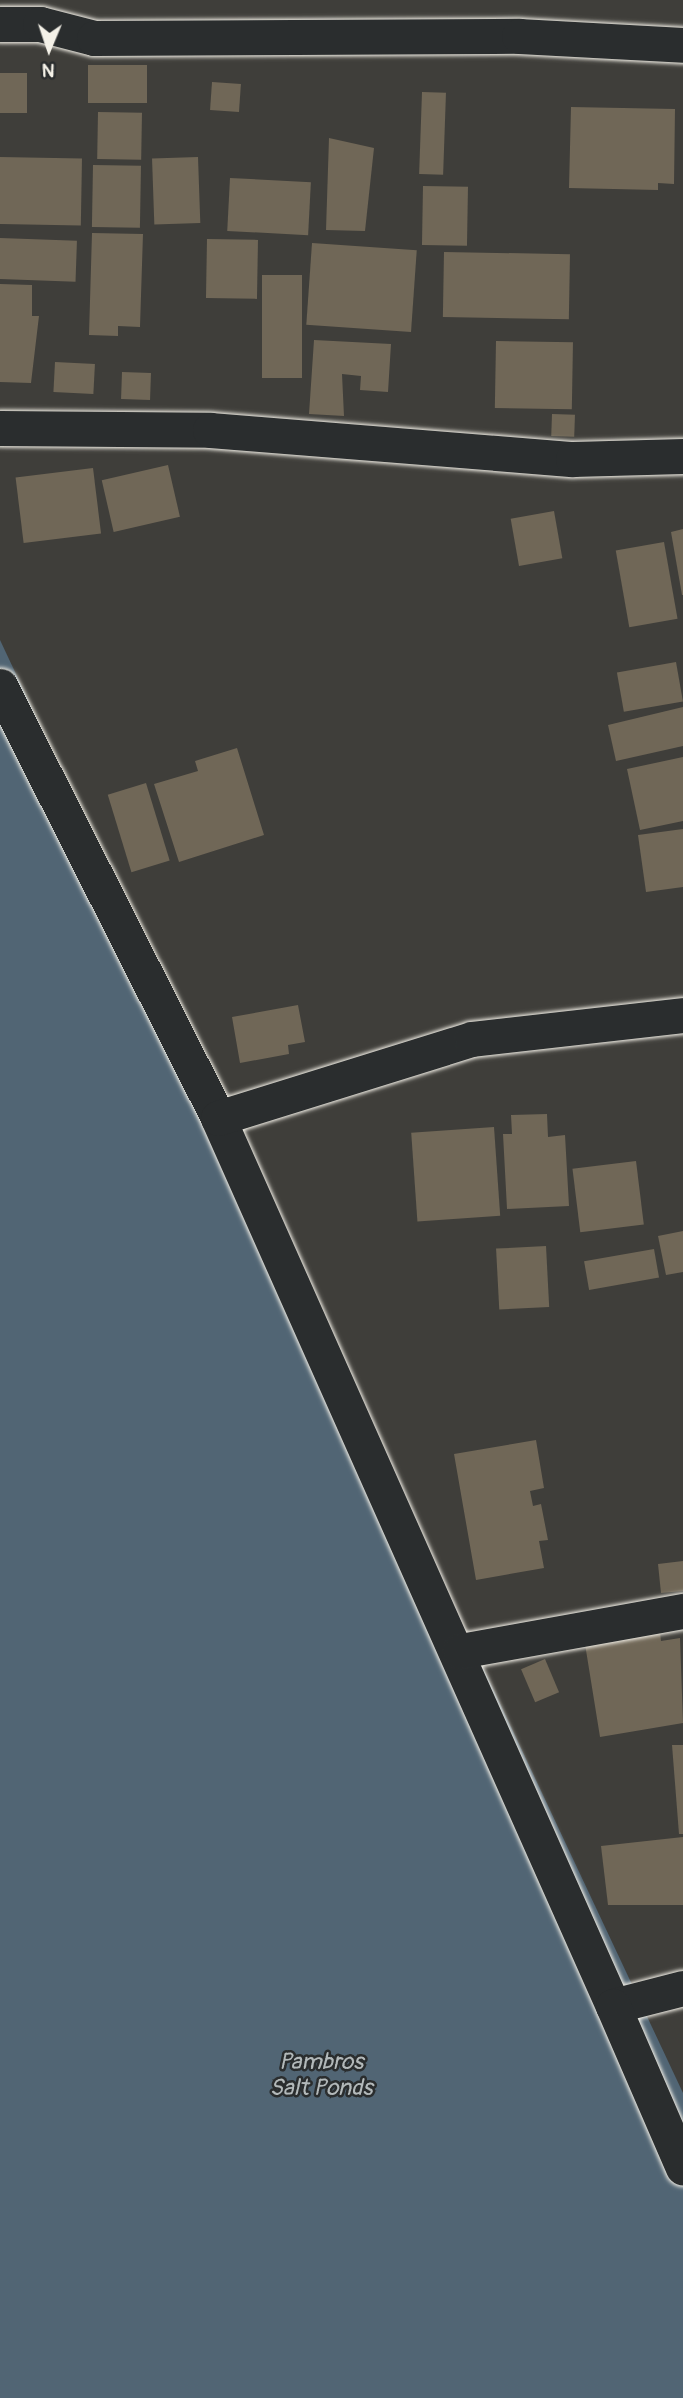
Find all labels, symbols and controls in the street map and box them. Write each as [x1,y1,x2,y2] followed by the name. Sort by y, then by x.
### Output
[14,14,84,84] north arrow
[41,58,55,82] text: N
[269,2048,373,2102] water label: Pambros Salt Ponds

